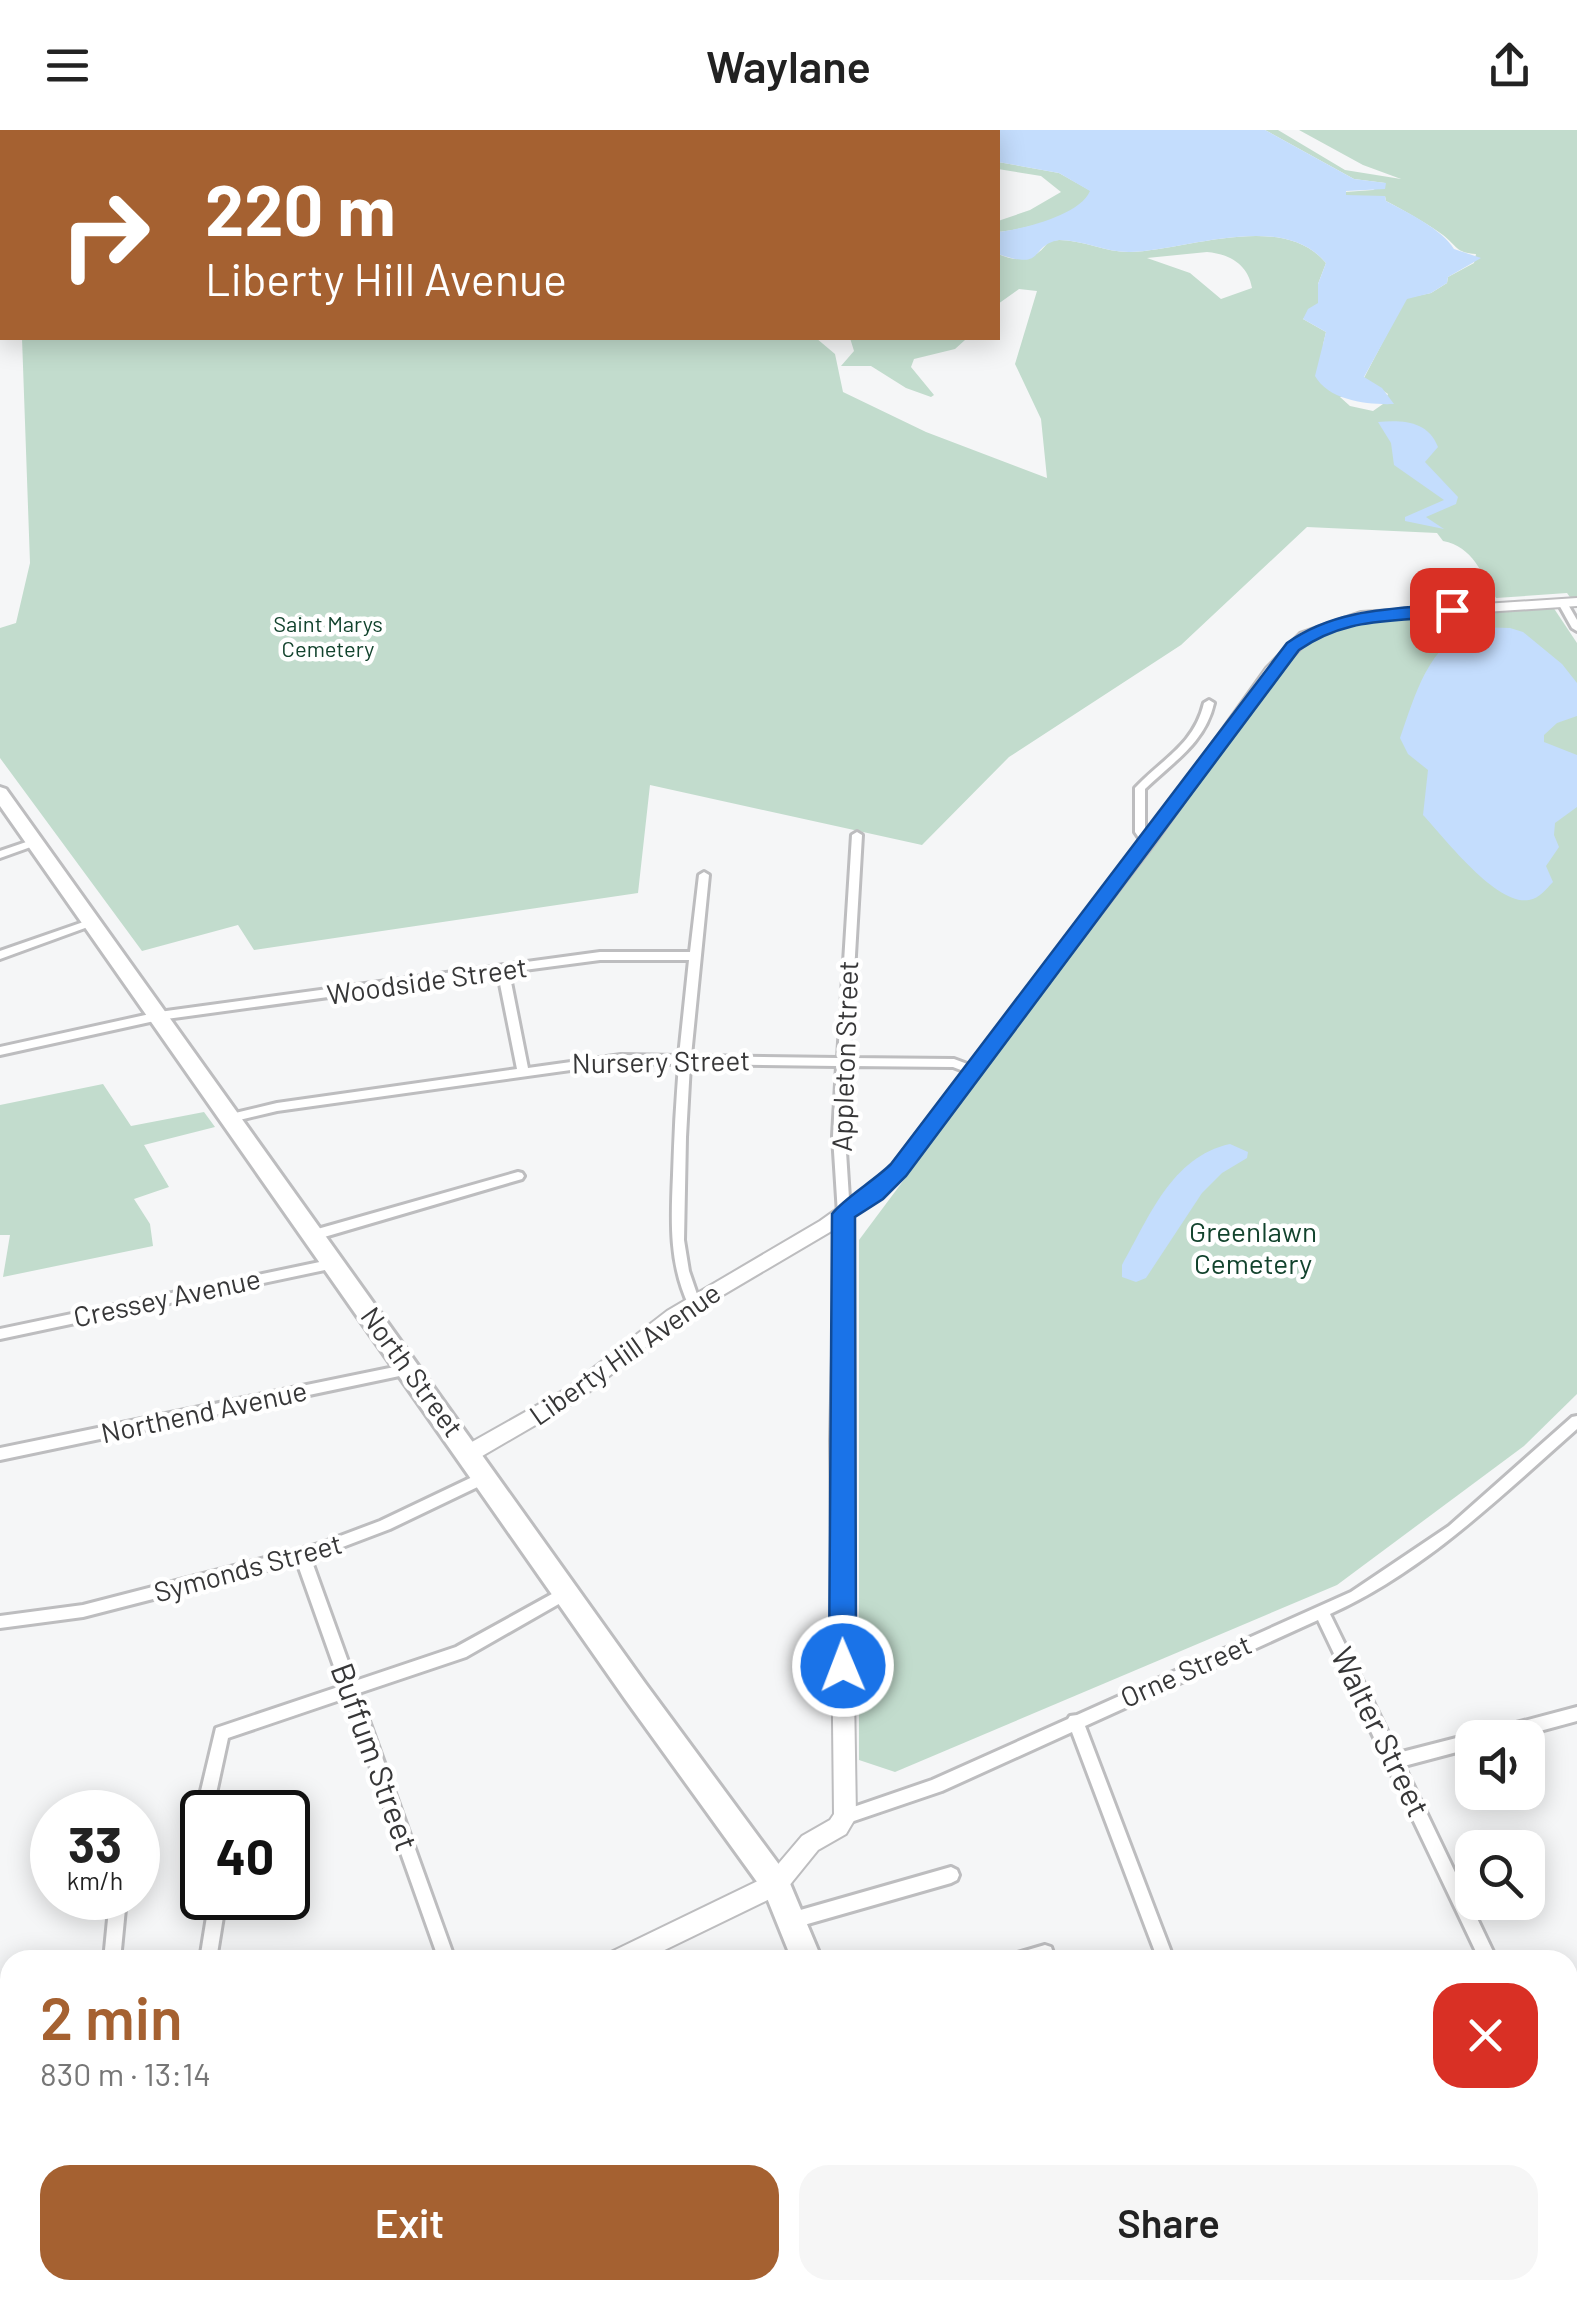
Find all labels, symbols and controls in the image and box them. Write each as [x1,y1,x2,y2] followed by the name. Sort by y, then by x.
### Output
[40,38,95,93] icon: menu
[706,38,871,92] text: Waylane
[1482,38,1537,93] icon: share
[205,166,396,250] text: 220 m
[40,170,170,300] icon: right
[205,251,567,305] text: Liberty Hill Avenue
[1410,568,1495,653] pin
[1425,583,1480,638] icon: arrive
[273,610,383,661] park label: Saint Marys Cemetery
[325,949,529,1011] street label: Woodside Street
[824,960,864,1152] street label: Appleton Street
[572,1042,750,1080] street label: Nursery Street
[1189,1214,1317,1280] park label: Greenlawn Cemetery
[70,1261,263,1333] street label: Cressey Avenue
[522,1275,726,1432] street label: Liberty Hill Avenue
[354,1300,471,1443] street label: North Street
[98,1373,310,1449] street label: Northend Avenue
[150,1526,345,1608] street label: Symonds Street
[791,1614,895,1718] position arrow
[1115,1626,1256,1714] street label: Orne Street
[1324,1640,1439,1822] street label: Walter Street
[324,1657,427,1855] street label: Buffum Street
[1455,1720,1545,1920] map controls
[1455,1720,1545,1810] button: sound
[180,1790,310,1920] speed limit sign: 40
[68,1813,122,1873] text: 33
[1455,1830,1545,1920] button: search
[67,1865,123,1895] text: km/h
[40,1980,183,2052] text: 2 min
[1433,1983,1538,2088] button: close
[40,2054,211,2092] text: 830 m · 13:14
[40,2165,779,2280] button: Exit
[799,2165,1538,2280] button: Share

